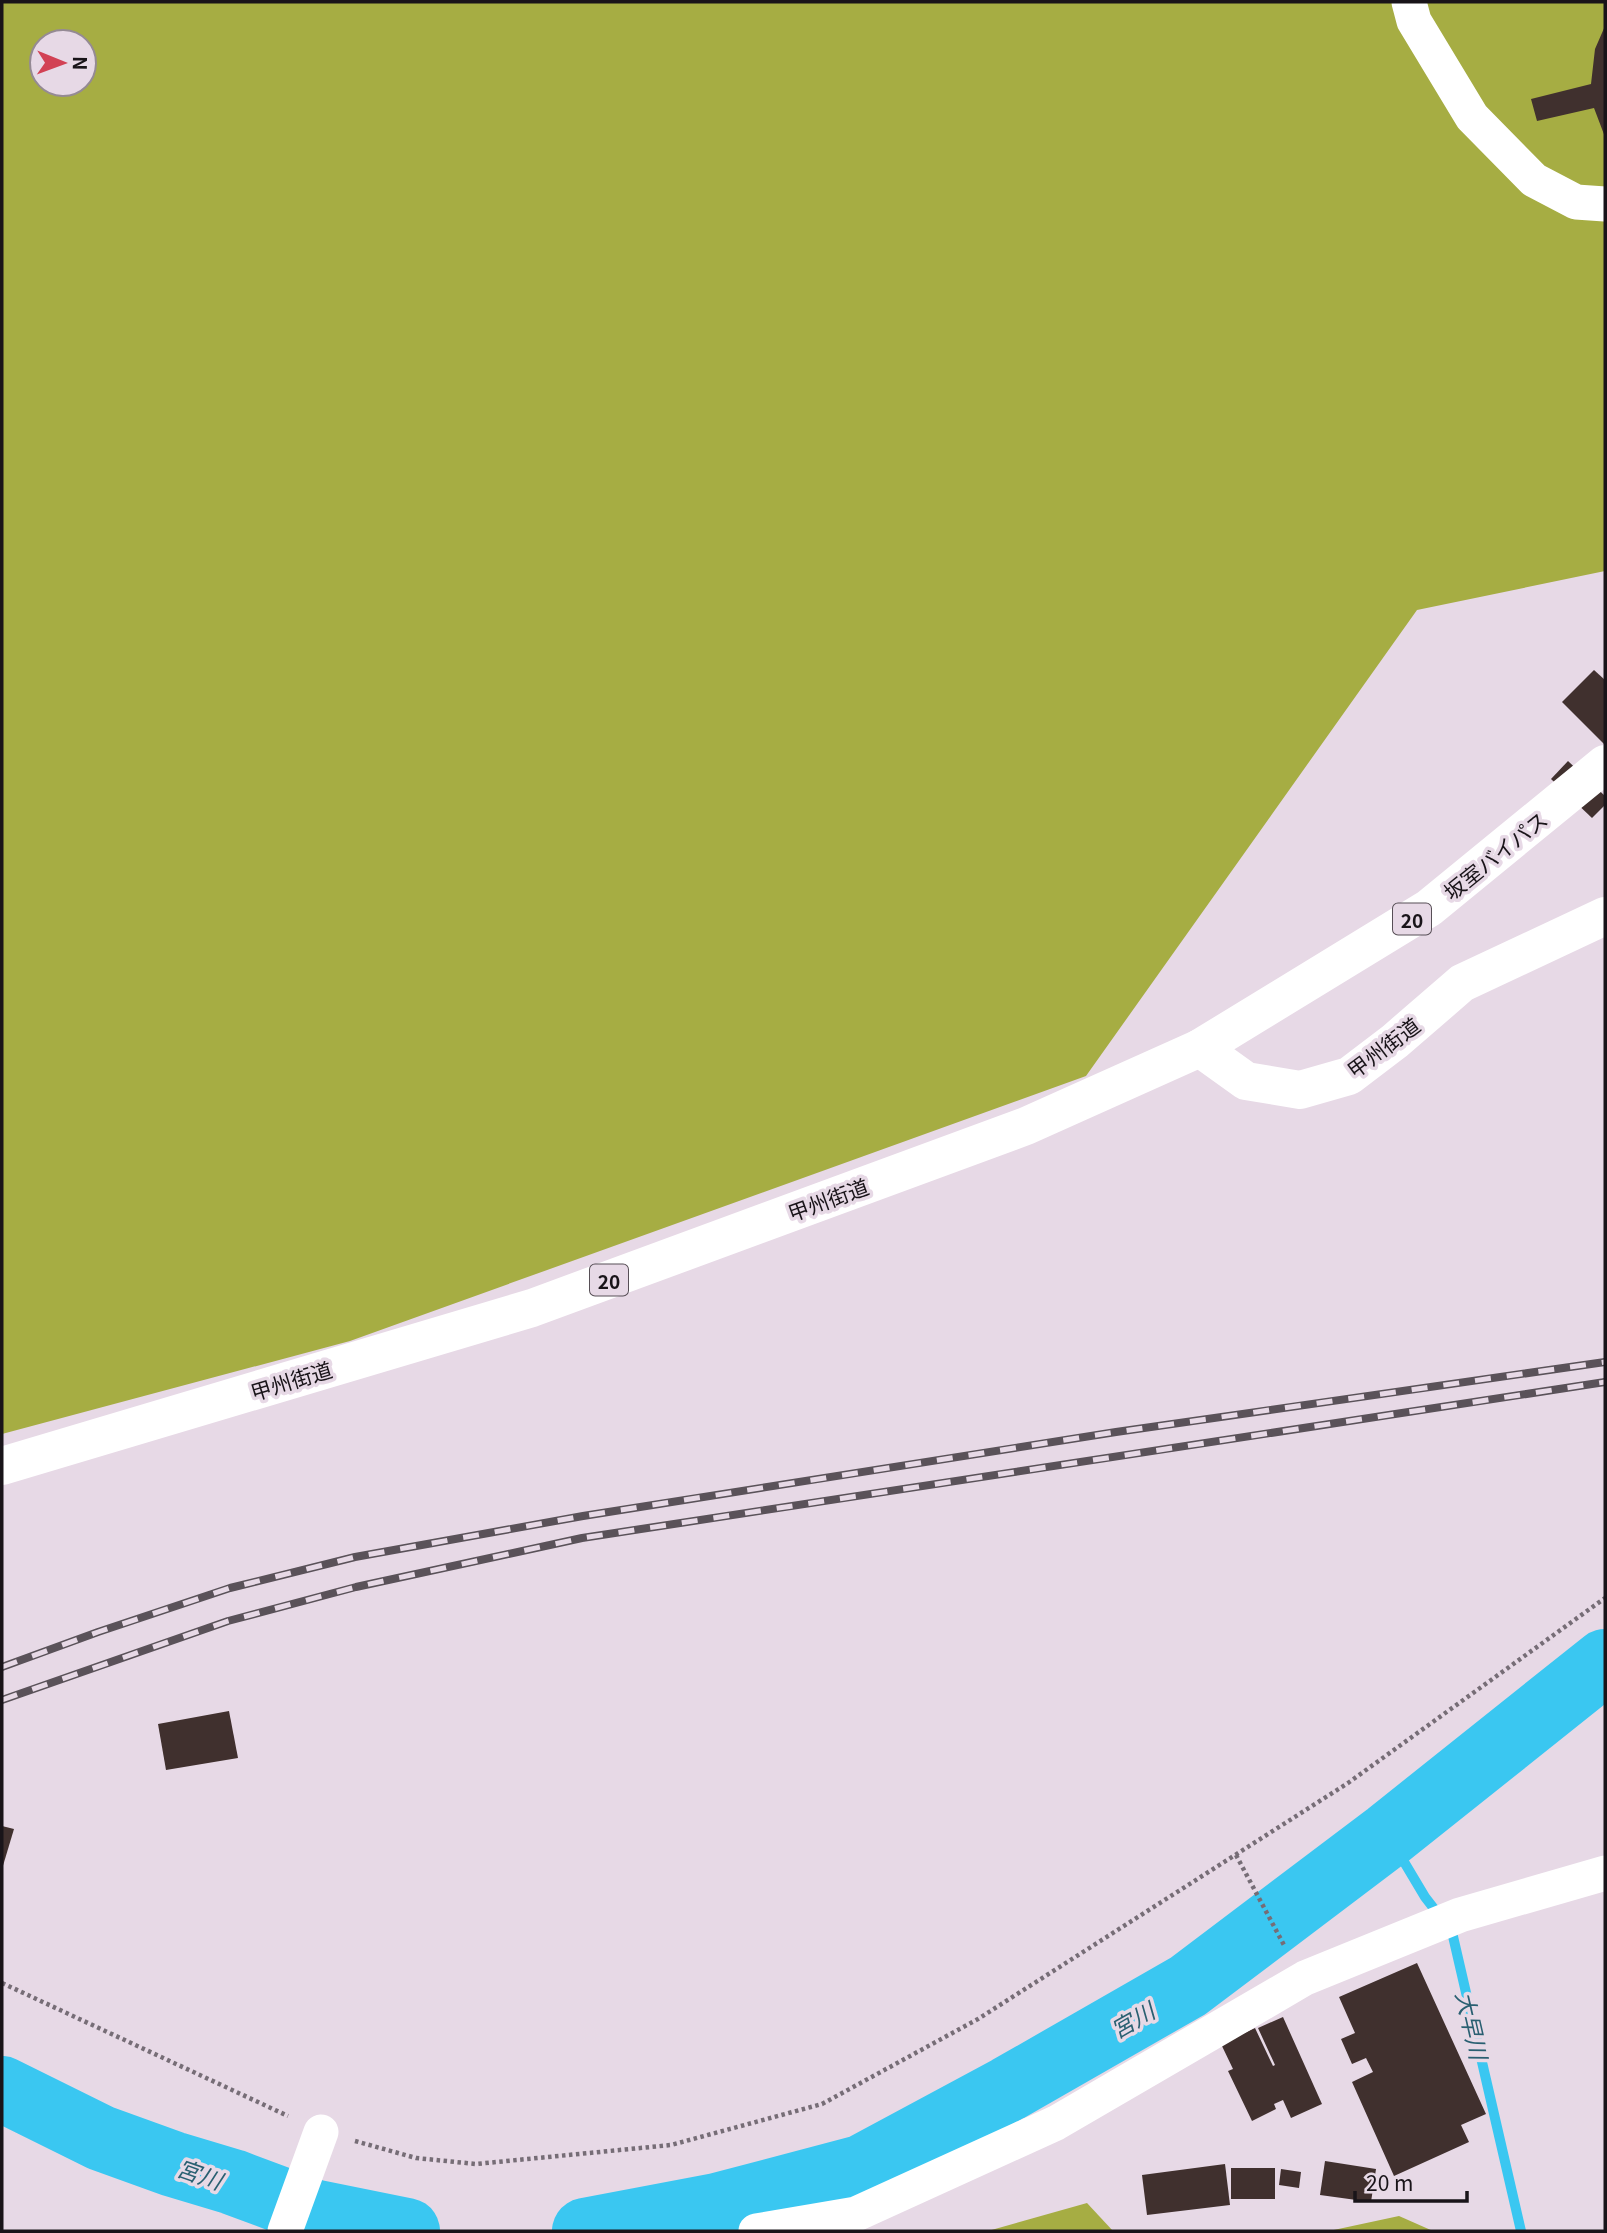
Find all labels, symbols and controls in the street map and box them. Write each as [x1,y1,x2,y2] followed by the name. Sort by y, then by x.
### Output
[28,28,98,98] north arrow
[68,56,95,71] text: N
[1437,804,1553,906] street label: 坂室バイパス
[1393,903,1431,934] road number: 20
[1340,1010,1426,1084] street label: 甲州街道
[783,1171,873,1227] street label: 甲州街道
[590,1264,628,1296] road number: 20
[246,1353,336,1407] street label: 甲州街道
[1449,1988,1498,2065] water label: 大早川
[1104,1991,1163,2045] water label: 宮川
[173,2149,230,2198] water label: 宮川
[1355,2160,1467,2204] scale bar
[1366,2167,1413,2197] text: 20 m

